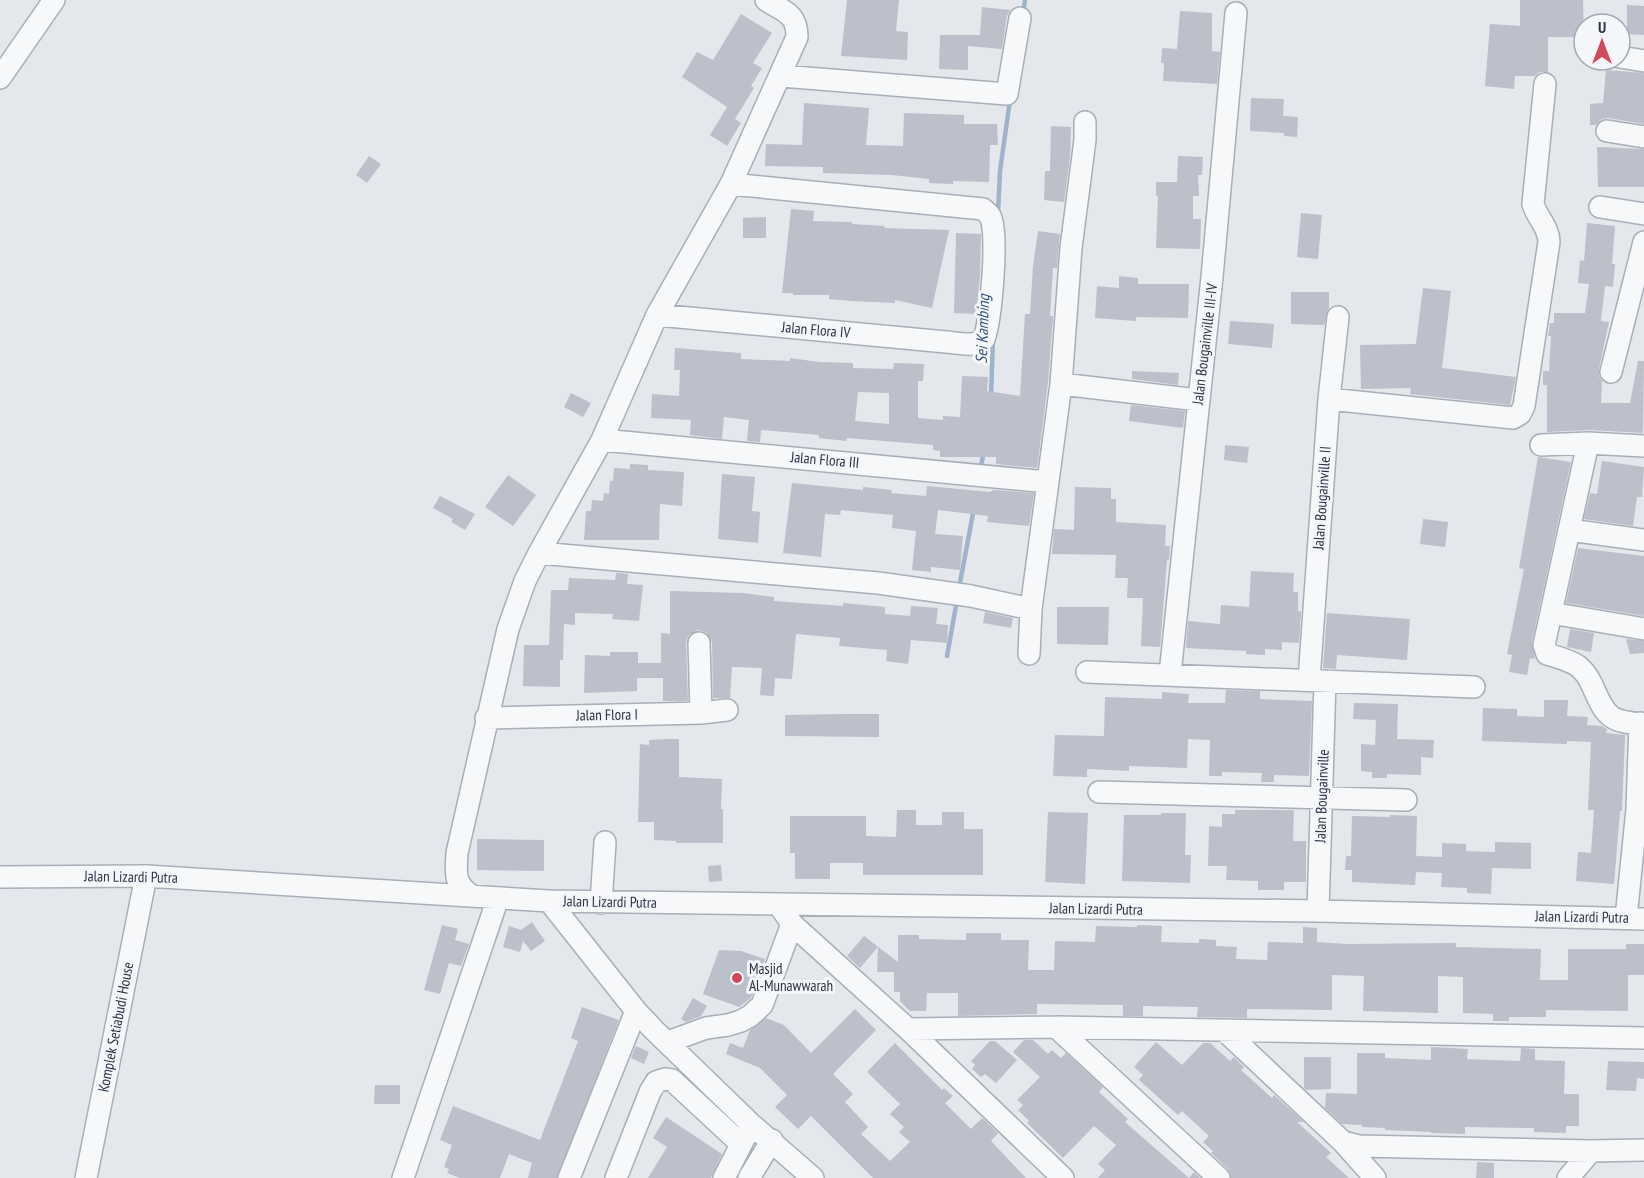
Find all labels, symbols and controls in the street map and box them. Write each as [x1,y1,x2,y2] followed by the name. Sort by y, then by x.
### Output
[1572,12,1632,72] north arrow
[1598,17,1606,37] text: U
[1188,282,1221,407] street label: Jalan Bougainville III-IV
[971,293,993,364] water label: Sei Kambing
[780,317,851,342] street label: Jalan Flora IV
[1308,446,1335,551] street label: Jalan Bougainville II
[789,447,860,472] street label: Jalan Flora III
[575,704,638,725] street label: Jalan Flora I
[1310,749,1333,844] street label: Jalan Bougainville
[83,866,178,887] street label: Jalan Lizardi Putra
[562,891,657,912] street label: Jalan Lizardi Putra
[1048,898,1143,919] street label: Jalan Lizardi Putra
[1534,906,1629,927] street label: Jalan Lizardi Putra
[749,959,833,995] place label: Masjid Al-Munawwarah
[94,960,137,1094] street label: Komplek Setiabudi House
[730,971,744,985] marker: Masjid Al-Munawwarah

